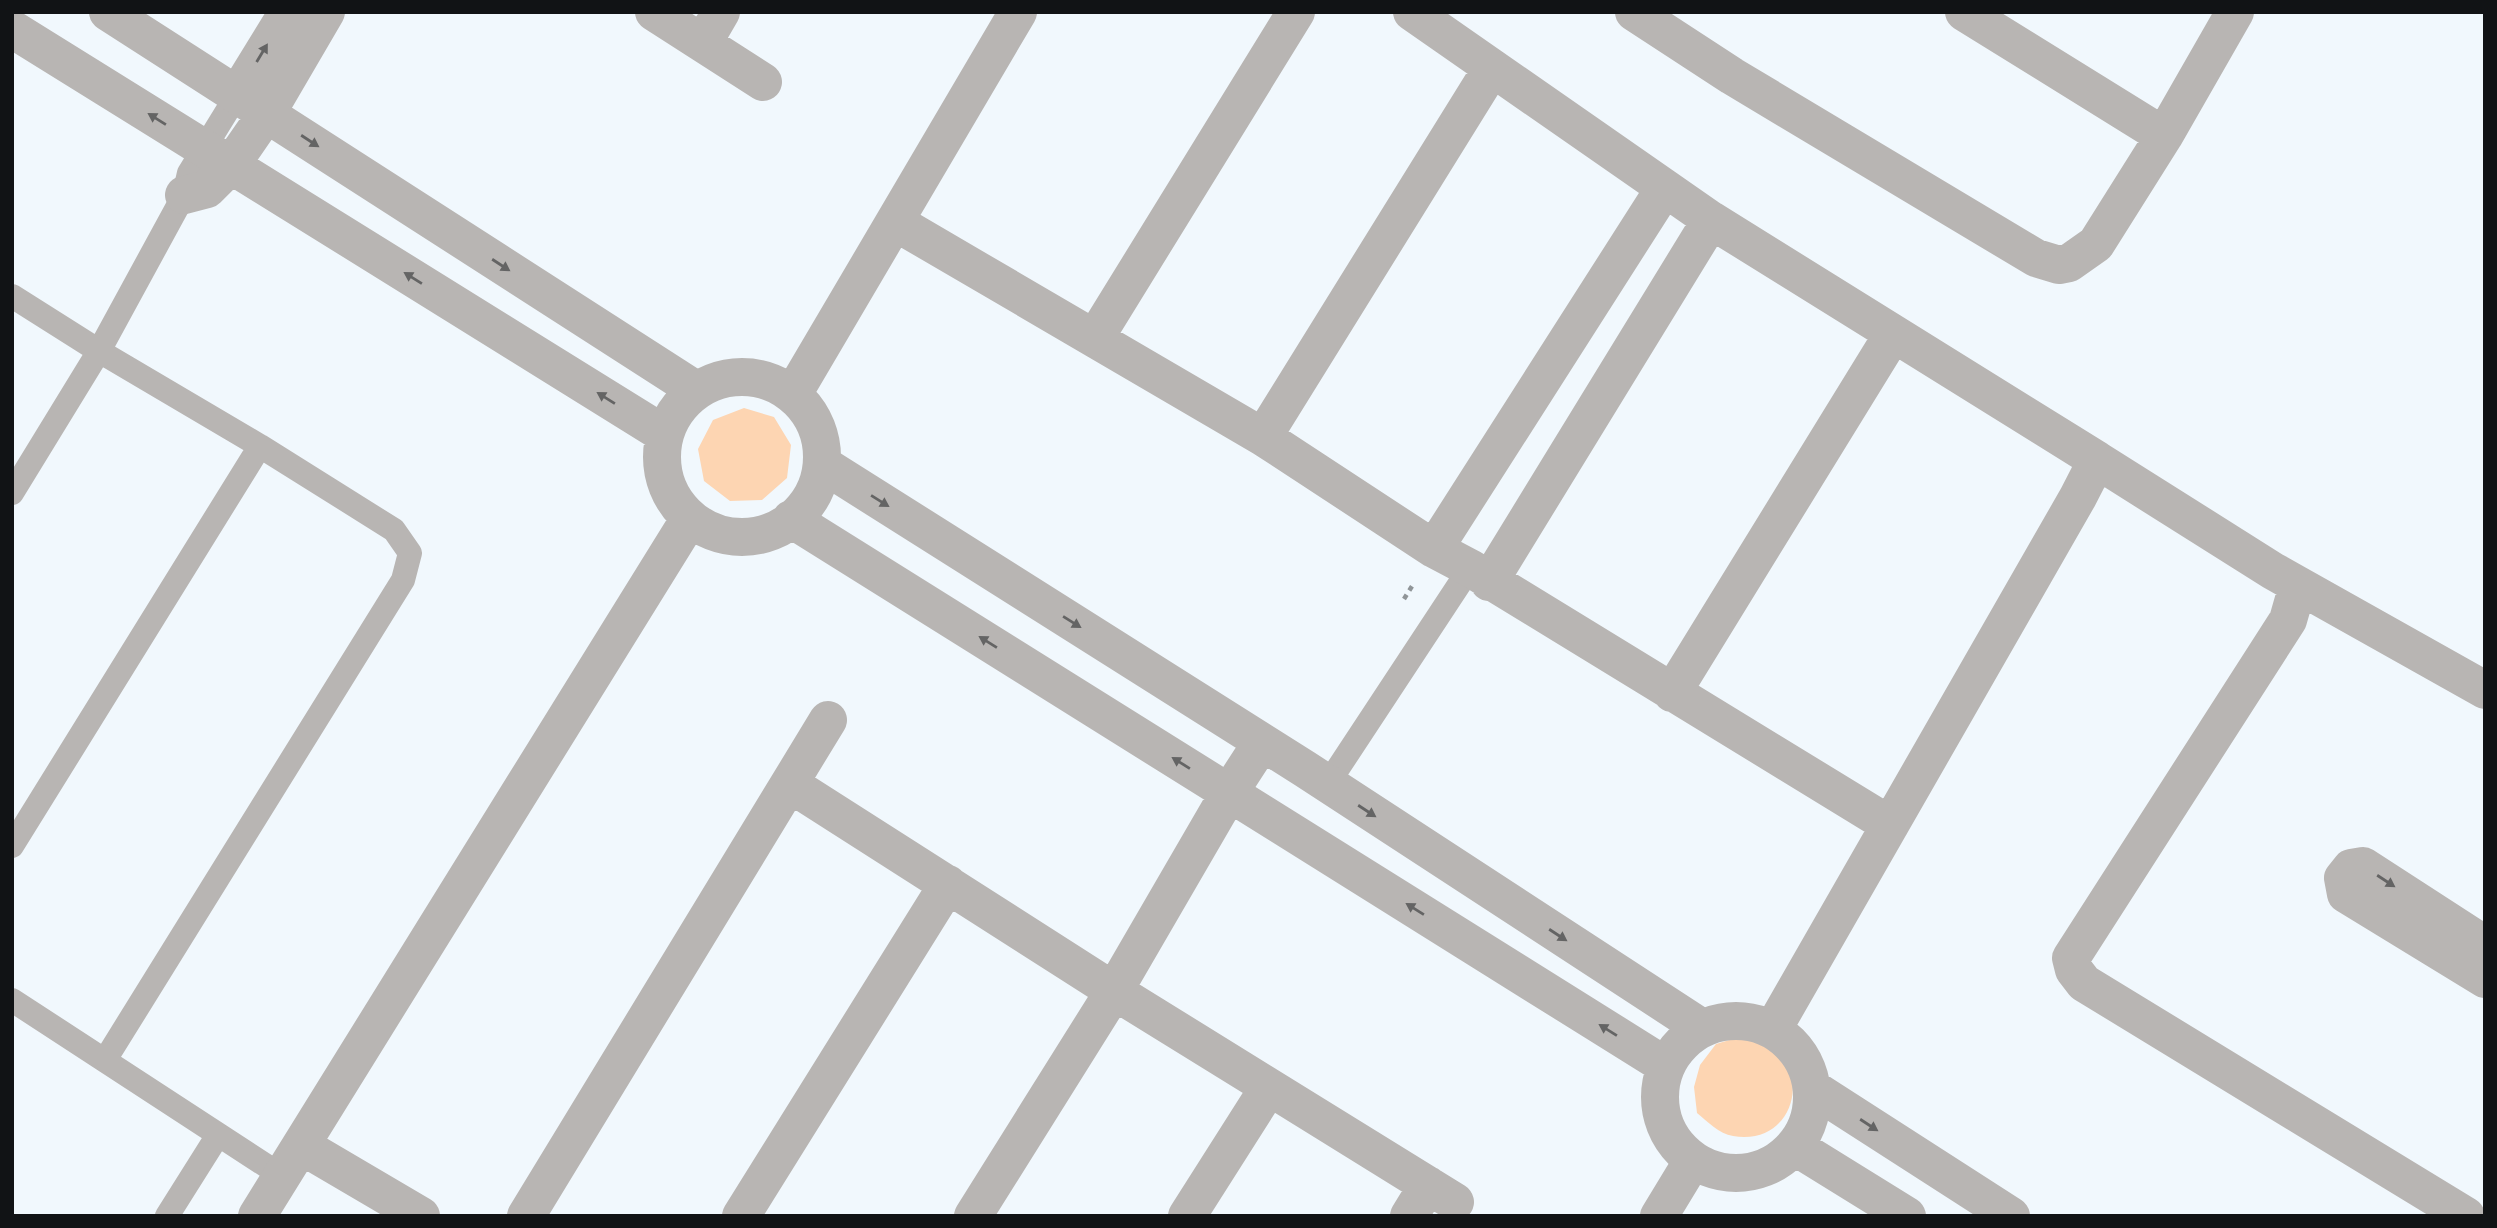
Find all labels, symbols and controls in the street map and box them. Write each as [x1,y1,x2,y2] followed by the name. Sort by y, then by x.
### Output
[256,44,269,63] one-way arrow
[148,113,167,126] one-way arrow
[301,134,319,148] one-way arrow
[491,258,511,271] one-way arrow
[403,271,422,284] one-way arrow
[597,391,616,404] one-way arrow
[870,494,890,507] one-way arrow
[1063,616,1082,629] one-way arrow
[978,636,998,649] one-way arrow
[1171,756,1190,769] one-way arrow
[1357,804,1377,817] one-way arrow
[2376,874,2395,887] one-way arrow
[1406,903,1425,916] one-way arrow
[1548,928,1568,941] one-way arrow
[1599,1023,1618,1036] one-way arrow
[1860,1118,1879,1131] one-way arrow

